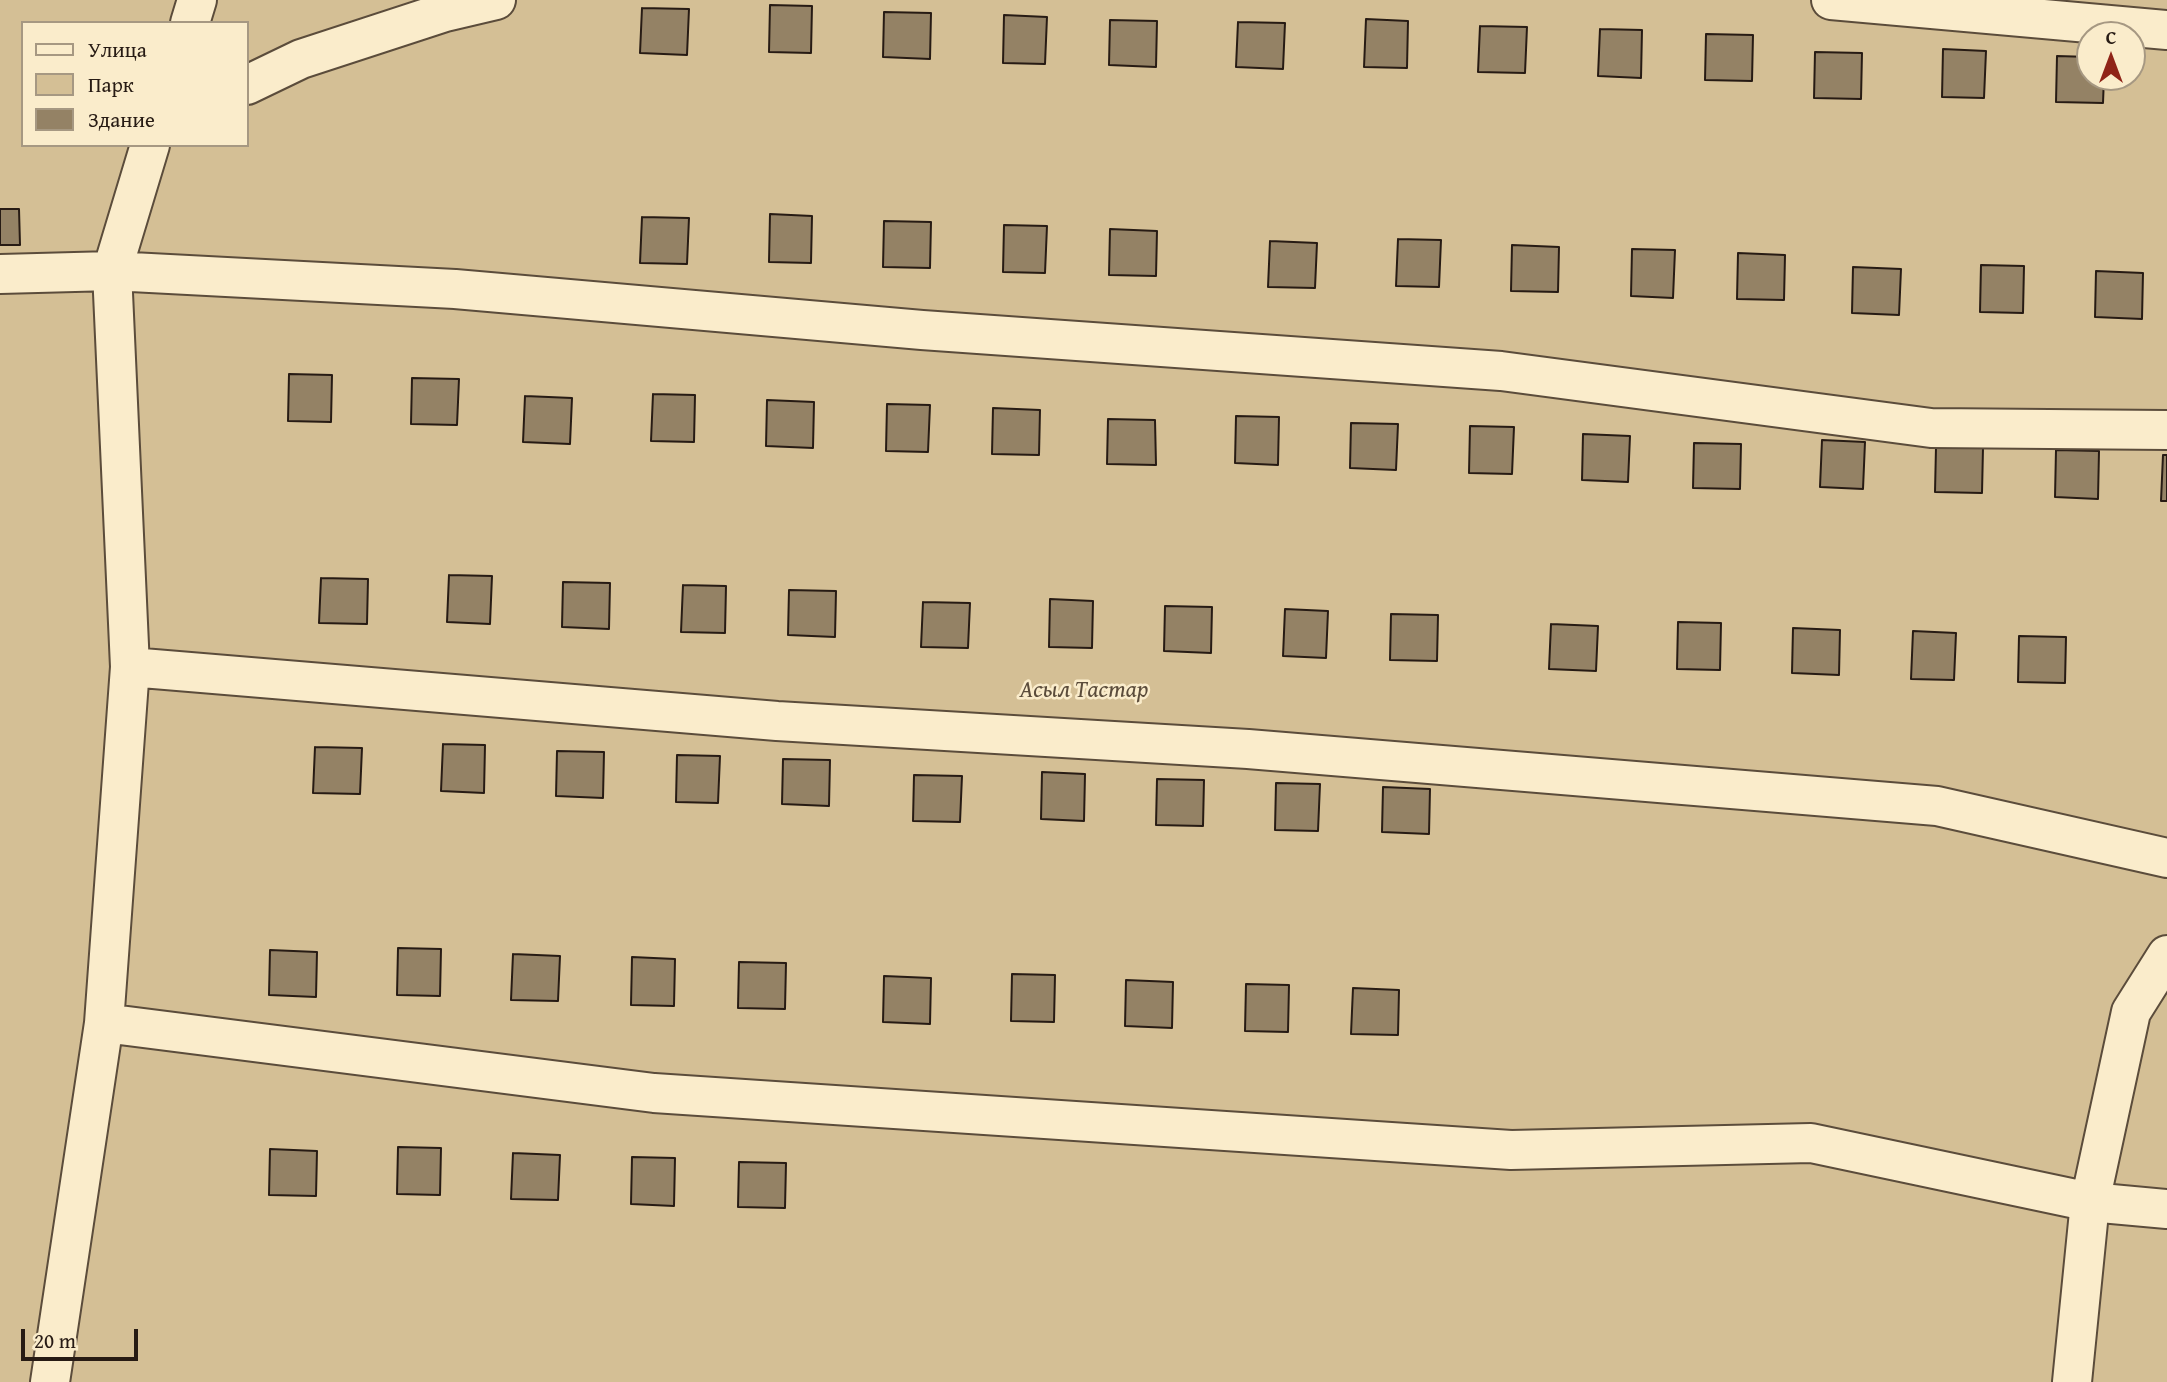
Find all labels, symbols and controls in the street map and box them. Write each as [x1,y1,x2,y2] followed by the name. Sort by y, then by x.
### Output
[21,21,248,147] legend
[2076,21,2146,91] north arrow
[2106,23,2116,51] text: С
[88,34,147,65] text: Улица
[88,69,134,100] text: Парк
[88,104,155,135] text: Здание
[1020,677,1148,705] park label: Асыл Тастар
[24,1316,142,1360] scale bar
[34,1325,76,1356] text: 20 m

